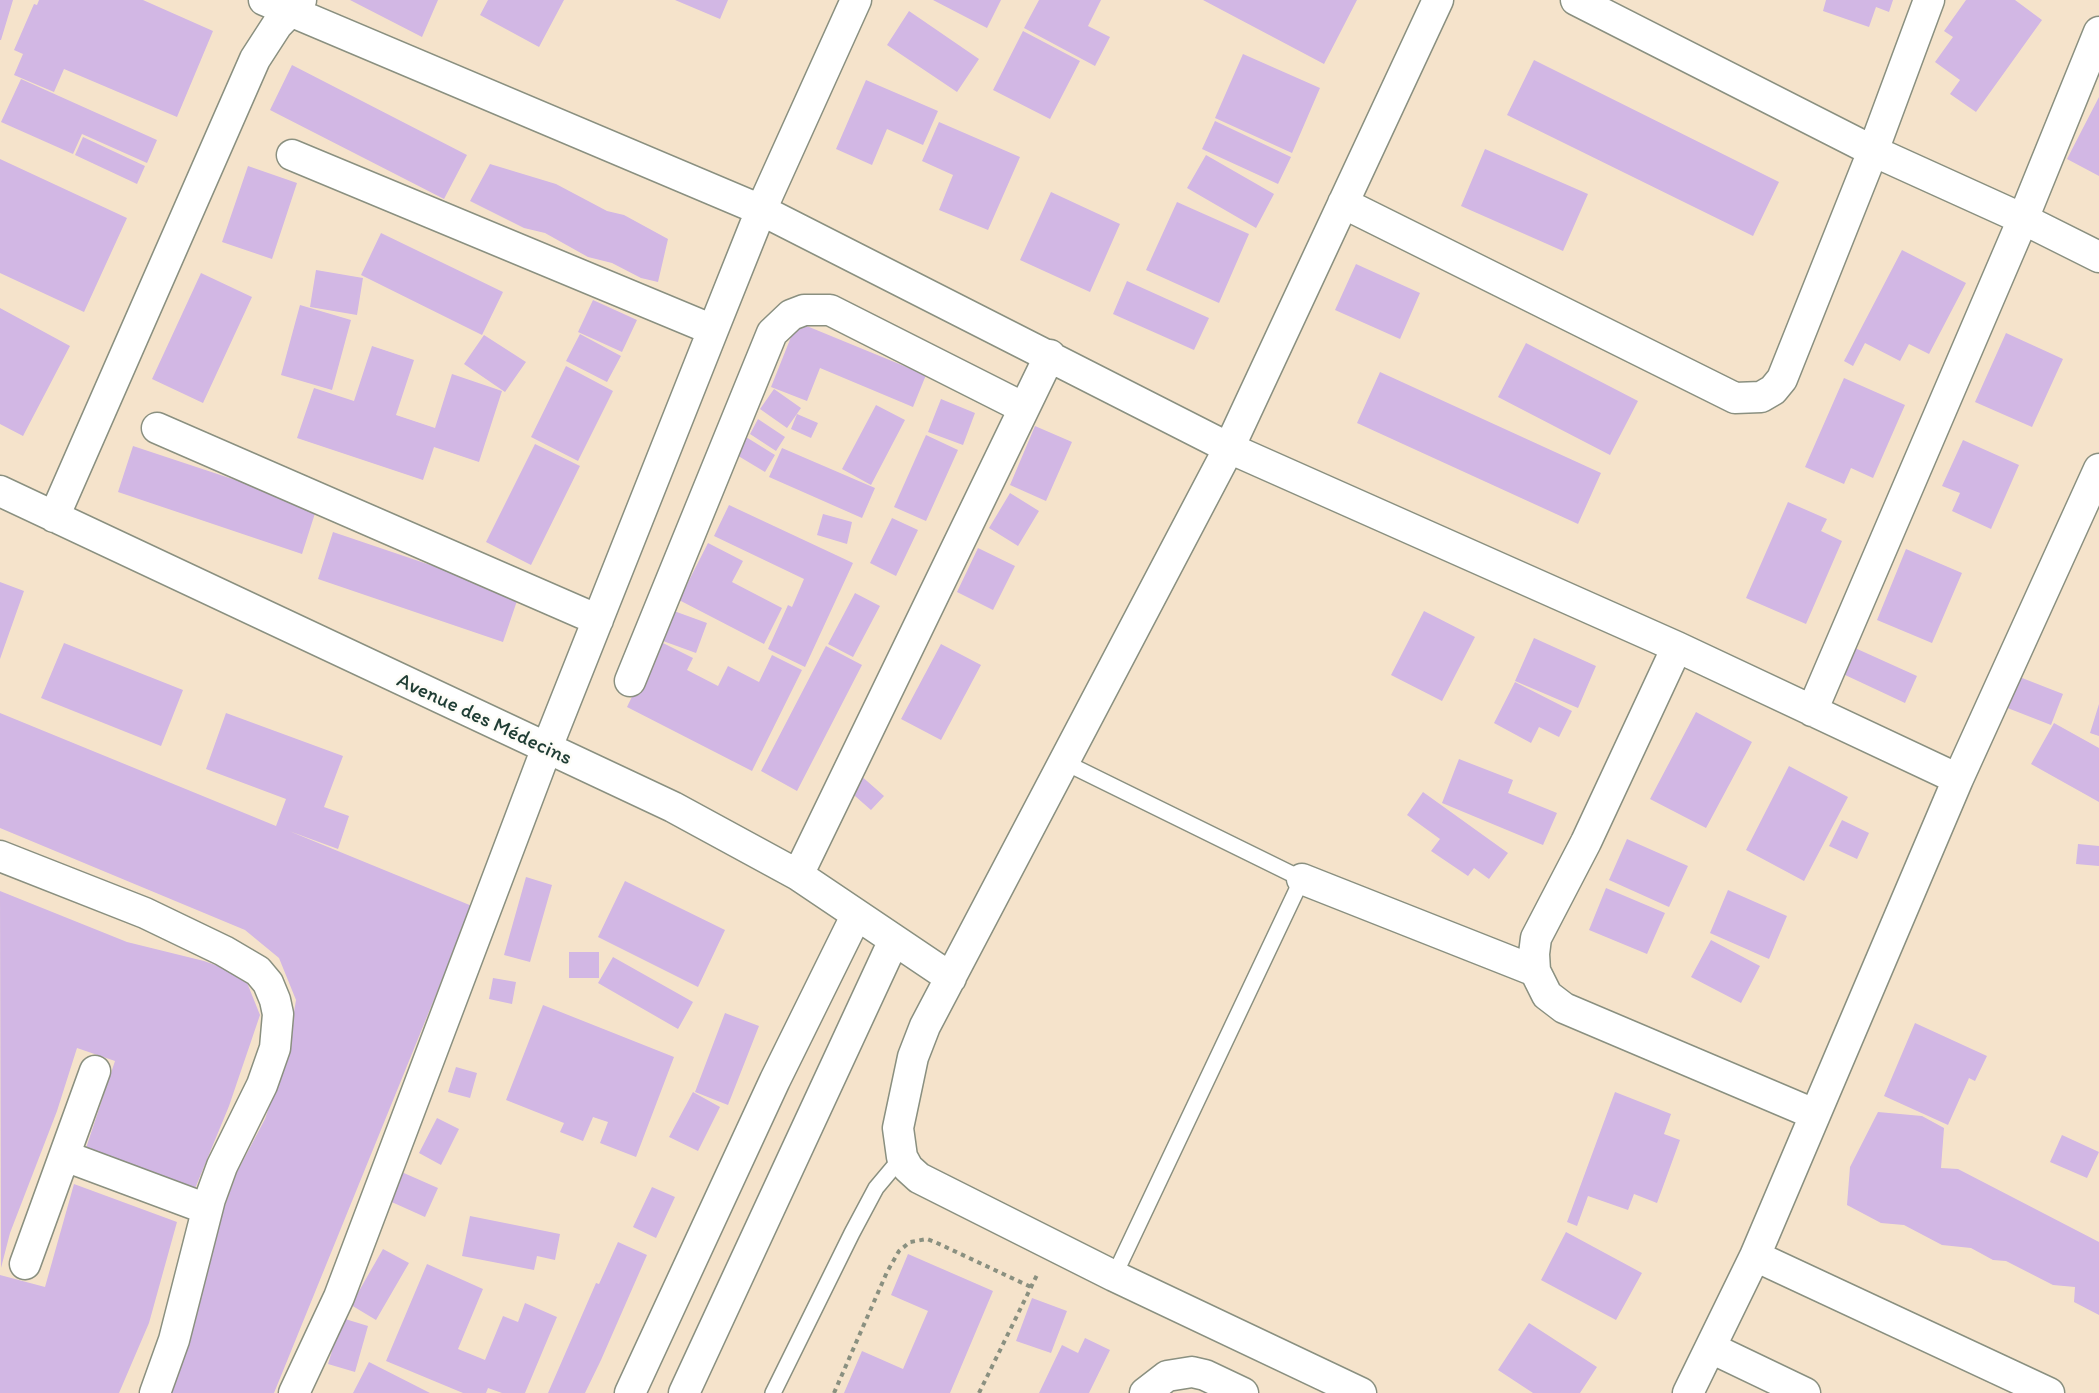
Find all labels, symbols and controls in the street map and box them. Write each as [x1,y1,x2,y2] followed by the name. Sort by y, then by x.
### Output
[392,668,576,772] street label: Avenue des Médecins

